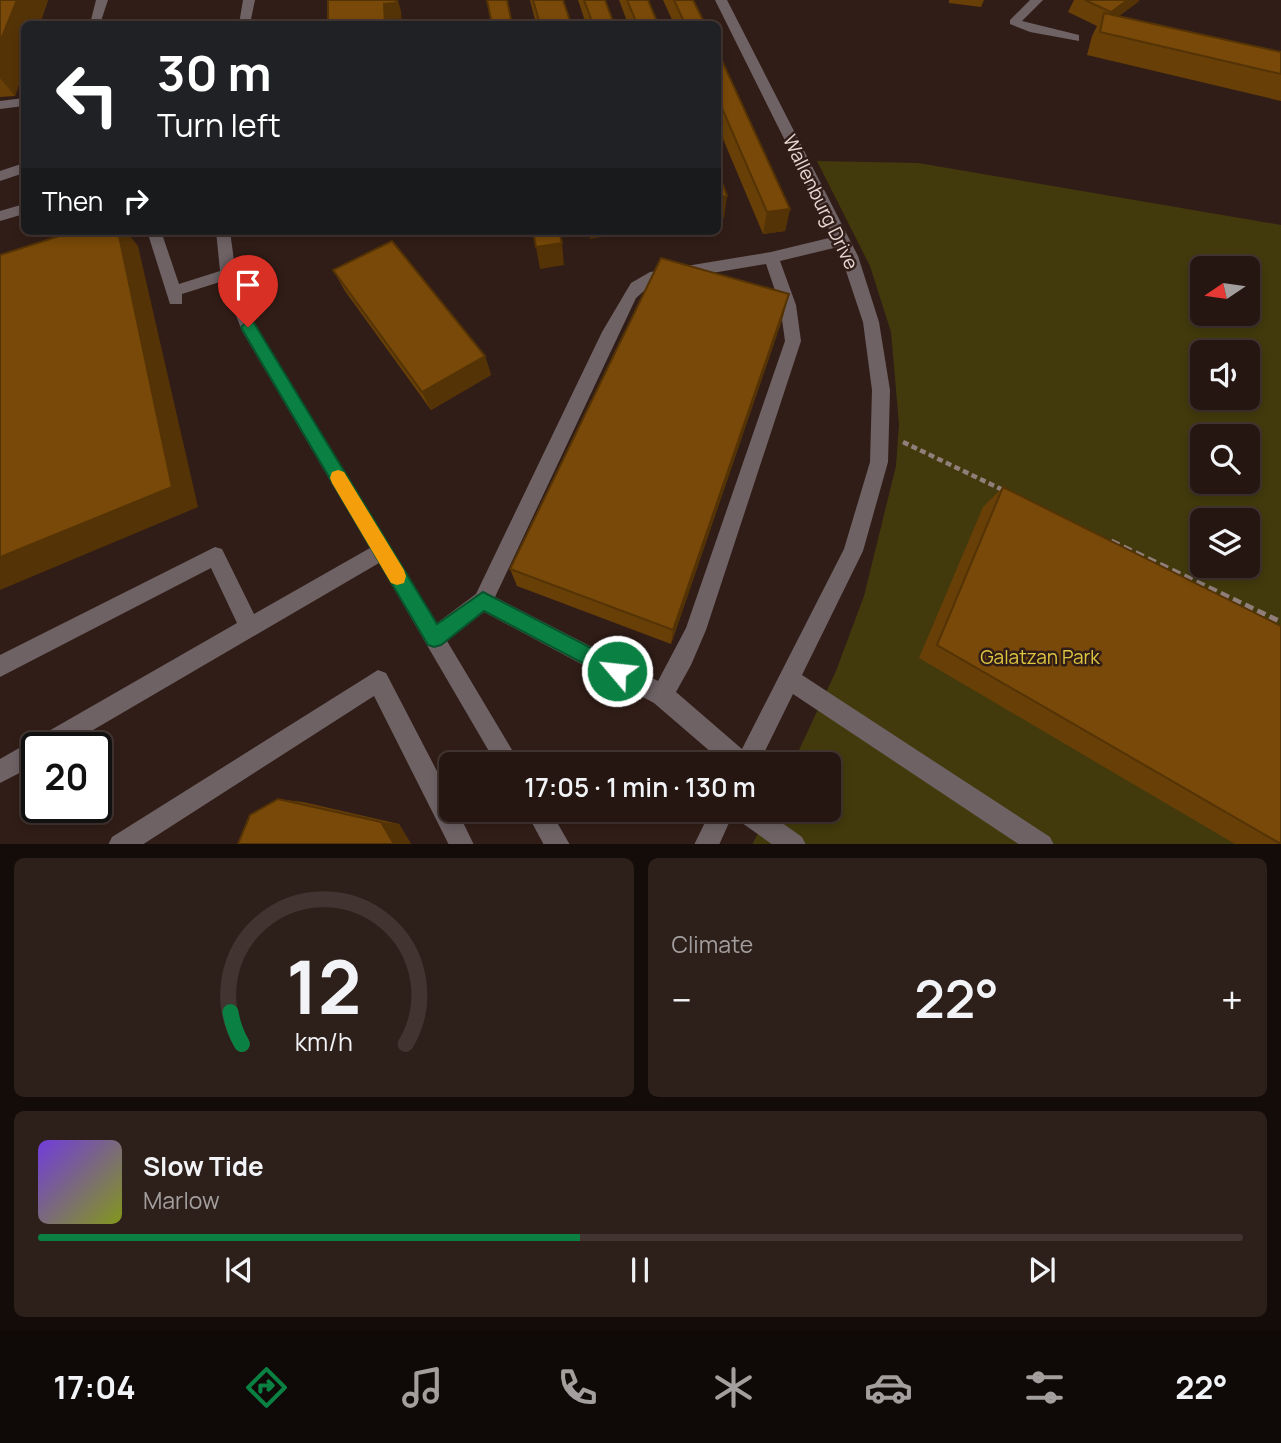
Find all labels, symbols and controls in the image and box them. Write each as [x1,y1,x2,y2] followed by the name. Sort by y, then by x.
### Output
[157,39,272,106] text: 30 m
[42,49,133,140] icon: left
[157,103,281,147] text: Turn left
[777,130,865,274] street label: Wallenburg Drive
[117,182,155,220] icon: right
[42,183,103,219] text: Then
[218,255,278,327] pin
[1190,256,1260,326] north arrow
[1190,256,1260,578] map controls
[229,266,267,304] icon: arrive
[1190,340,1260,410] button: sound
[1190,424,1260,494] button: search
[1190,508,1260,578] button: layers
[580,634,654,708] position arrow
[980,644,1100,670] park label: Galatzan Park
[21,732,112,823] speed limit sign: 20
[524,769,756,805] text: 17:05 · 1 min · 130 m
[672,928,753,960] text: Climate
[286,936,361,1036] text: 12
[914,963,999,1034] text: 22°
[672,973,692,1025] text: −
[1221,973,1243,1025] text: +
[295,1023,353,1058] text: km/h
[143,1148,264,1184] text: Slow Tide
[143,1184,220,1216] text: Marlow
[220,1251,258,1289] icon: previous
[621,1251,659,1289] icon: pause
[1023,1251,1061,1289] icon: next
[242,1363,291,1412] icon: directions
[398,1363,447,1412] icon: music
[553,1363,602,1412] icon: phone
[709,1363,758,1412] icon: climate
[864,1363,913,1412] icon: car
[1020,1363,1069,1412] icon: filters
[53,1365,136,1409] text: 17:04
[1175,1365,1228,1409] text: 22°

